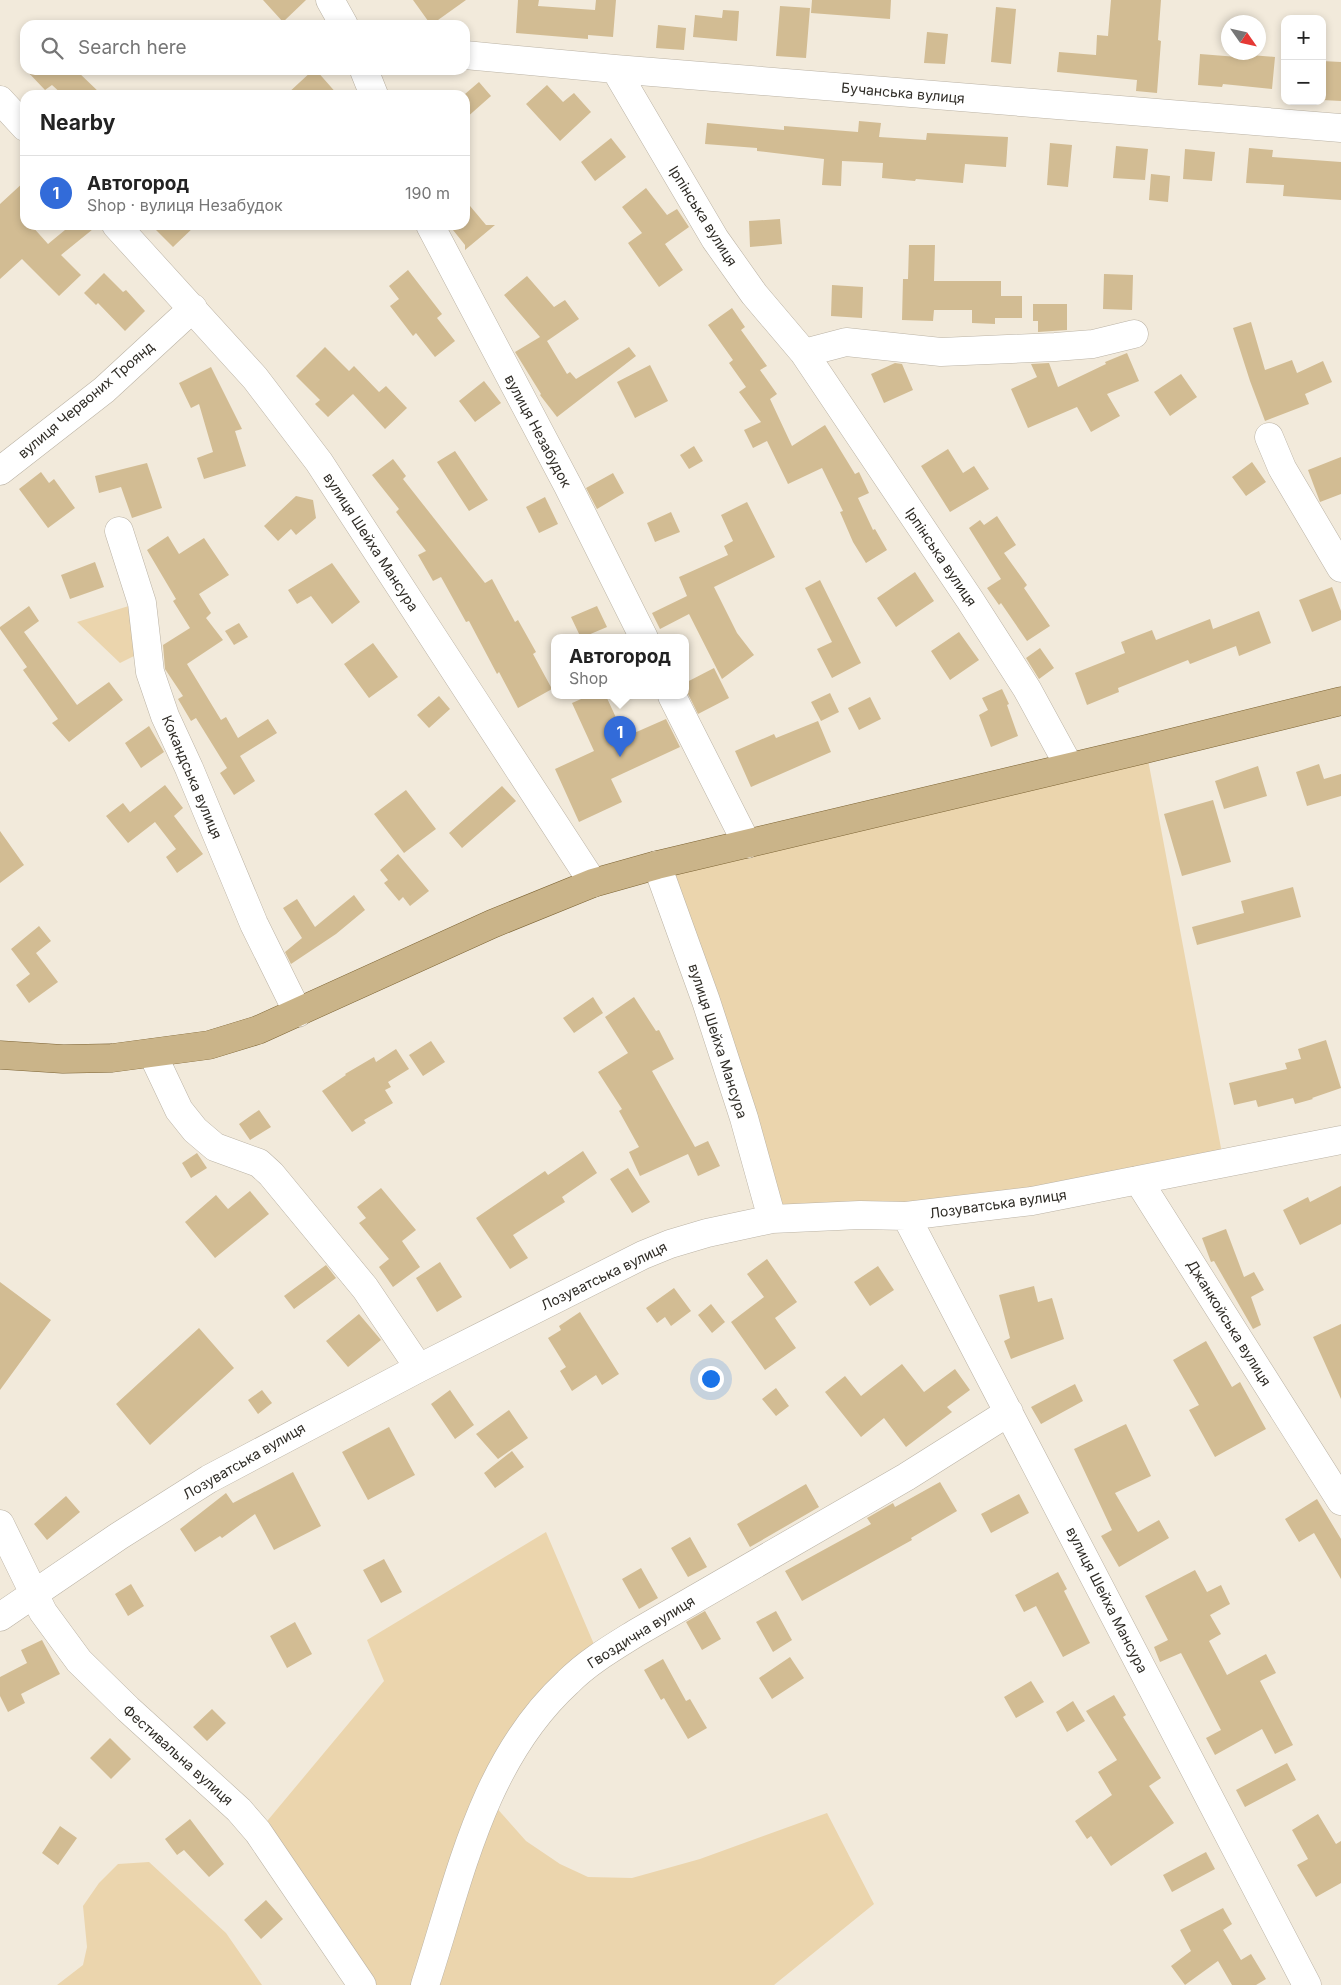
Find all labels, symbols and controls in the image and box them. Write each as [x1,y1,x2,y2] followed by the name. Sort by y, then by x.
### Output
[1221,15,1266,60] north arrow
[1281,15,1326,105] map controls
[1281,15,1326,60] button: +
[20,20,470,75] search box
[38,34,66,62] icon: search
[78,36,187,59] text: Search here
[1281,60,1326,105] button: −
[841,79,965,106] street label: Бучанська вулиця
[40,110,115,135] text: Nearby
[666,162,741,269] street label: Ірпінська вулиця
[87,172,189,195] text: Автогород
[53,183,59,203] text: 1
[405,183,450,203] text: 190 m
[87,195,283,215] text: Shop · вулиця Незабудок
[14,338,157,462] street label: вулиця Червоних Троянд
[502,372,576,490] street label: вулиця Незабудок
[320,469,423,614] street label: вулиця Шейха Мансура
[902,504,981,609] street label: Ірпінська вулиця
[551,634,689,699] popup
[569,645,671,668] text: Автогород
[569,668,608,688] text: Shop
[159,712,226,841] street label: Кокандська вулиця
[604,716,636,757] pin: 1
[685,961,752,1120] street label: вулиця Шейха Мансура
[928,1185,1068,1222] street label: Лозуватська вулиця
[538,1238,670,1314] street label: Лозуватська вулиця
[1184,1256,1275,1389] street label: Джанкойська вулиця
[698,1366,724,1392] your location
[180,1419,308,1503] street label: Лозуватська вулиця
[1063,1524,1152,1676] street label: вулиця Шейха Мансура
[584,1592,698,1671] street label: Гвоздична вулиця
[120,1701,237,1808] street label: Фестивальна вулиця

